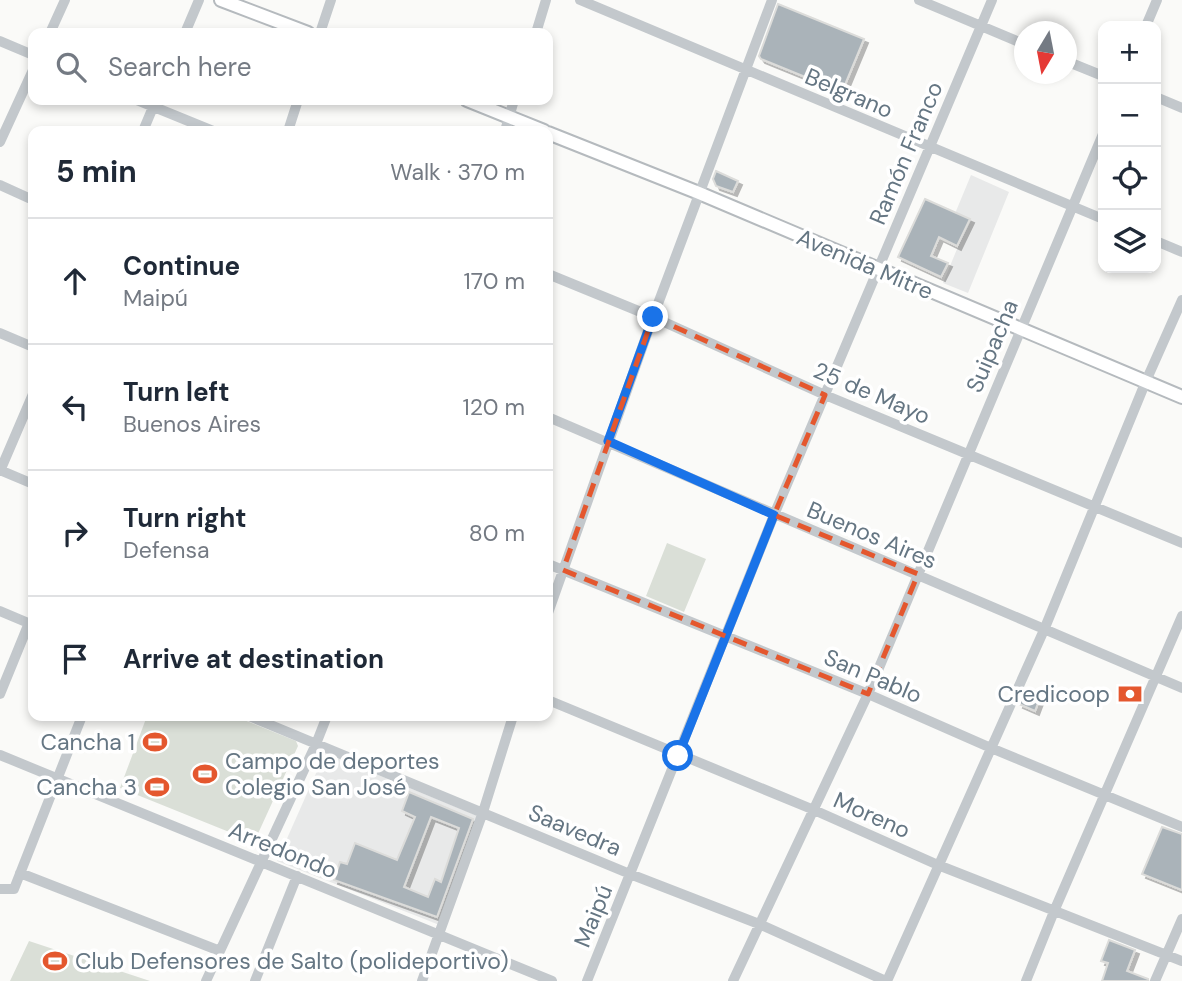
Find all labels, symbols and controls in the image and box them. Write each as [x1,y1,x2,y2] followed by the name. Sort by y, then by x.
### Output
[1014,21,1077,84] north arrow
[1098,21,1161,273] map controls
[1098,21,1161,84] button: +
[28,28,553,105] search box
[52,48,90,86] icon: search
[108,50,251,84] text: Search here
[800,61,898,125] street label: Belgrano
[862,77,950,229] street label: Ramón Franco
[1098,84,1161,147] button: −
[1098,147,1161,210] button: locate
[56,152,137,191] text: 5 min
[390,157,525,187] text: Walk · 370 m
[1098,210,1161,273] button: layers
[792,222,938,306] street label: Avenida Mitre
[123,249,240,283] text: Continue
[56,262,94,300] icon: ahead
[464,266,525,296] text: 170 m
[123,283,188,313] text: Maipú
[959,295,1025,397] street label: Suipacha
[637,301,668,332] route end
[809,355,935,431] street label: 25 de Mayo
[123,375,230,409] text: Turn left
[56,388,94,426] icon: left
[462,392,525,422] text: 120 m
[123,409,261,439] text: Buenos Aires
[803,494,941,576] street label: Buenos Aires
[123,501,247,535] text: Turn right
[56,514,94,552] icon: right
[469,518,525,548] text: 80 m
[123,535,210,565] text: Defensa
[56,640,94,678] icon: arrive
[123,642,384,676] text: Arrive at destination
[819,642,927,710] street label: San Pablo
[998,679,1110,709] place label: Credicoop
[1116,680,1144,708] bank icon: Credicoop
[41,727,135,757] place label: Cancha 1
[141,728,169,756] sports icon: Cancha 1
[662,740,693,771] route start
[225,746,440,802] place label: Campo de deportes Colegio San José
[191,760,219,788] sports icon: Campo de deportes Colegio San José
[36,772,137,802] place label: Cancha 3
[143,773,171,801] sports icon: Cancha 3
[829,785,915,845] street label: Moreno
[524,797,626,863] street label: Saavedra
[224,815,342,885] street label: Arredondo
[567,880,619,952] street label: Maipú
[75,946,509,976] place label: Club Defensores de Salto (polideportivo)
[41,947,69,975] sports icon: Club Defensores de Salto (polideportivo)

